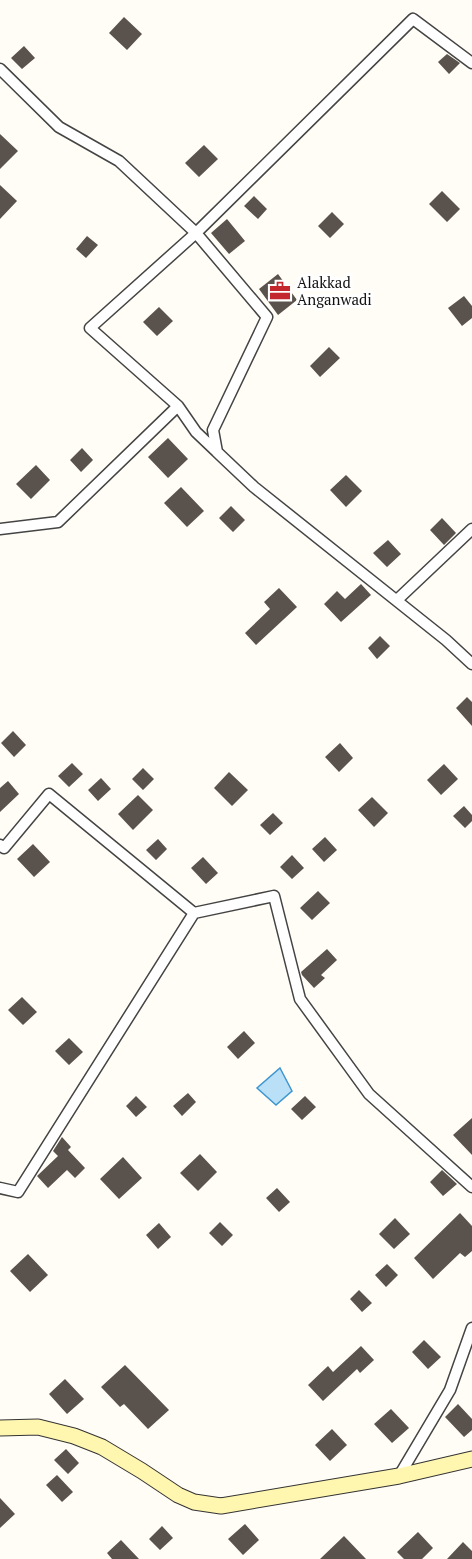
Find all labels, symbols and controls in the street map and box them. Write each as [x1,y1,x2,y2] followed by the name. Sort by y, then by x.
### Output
[297,272,372,309] place label: Alakkad Anganwadi
[268,279,292,303] office icon: Alakkad Anganwadi

